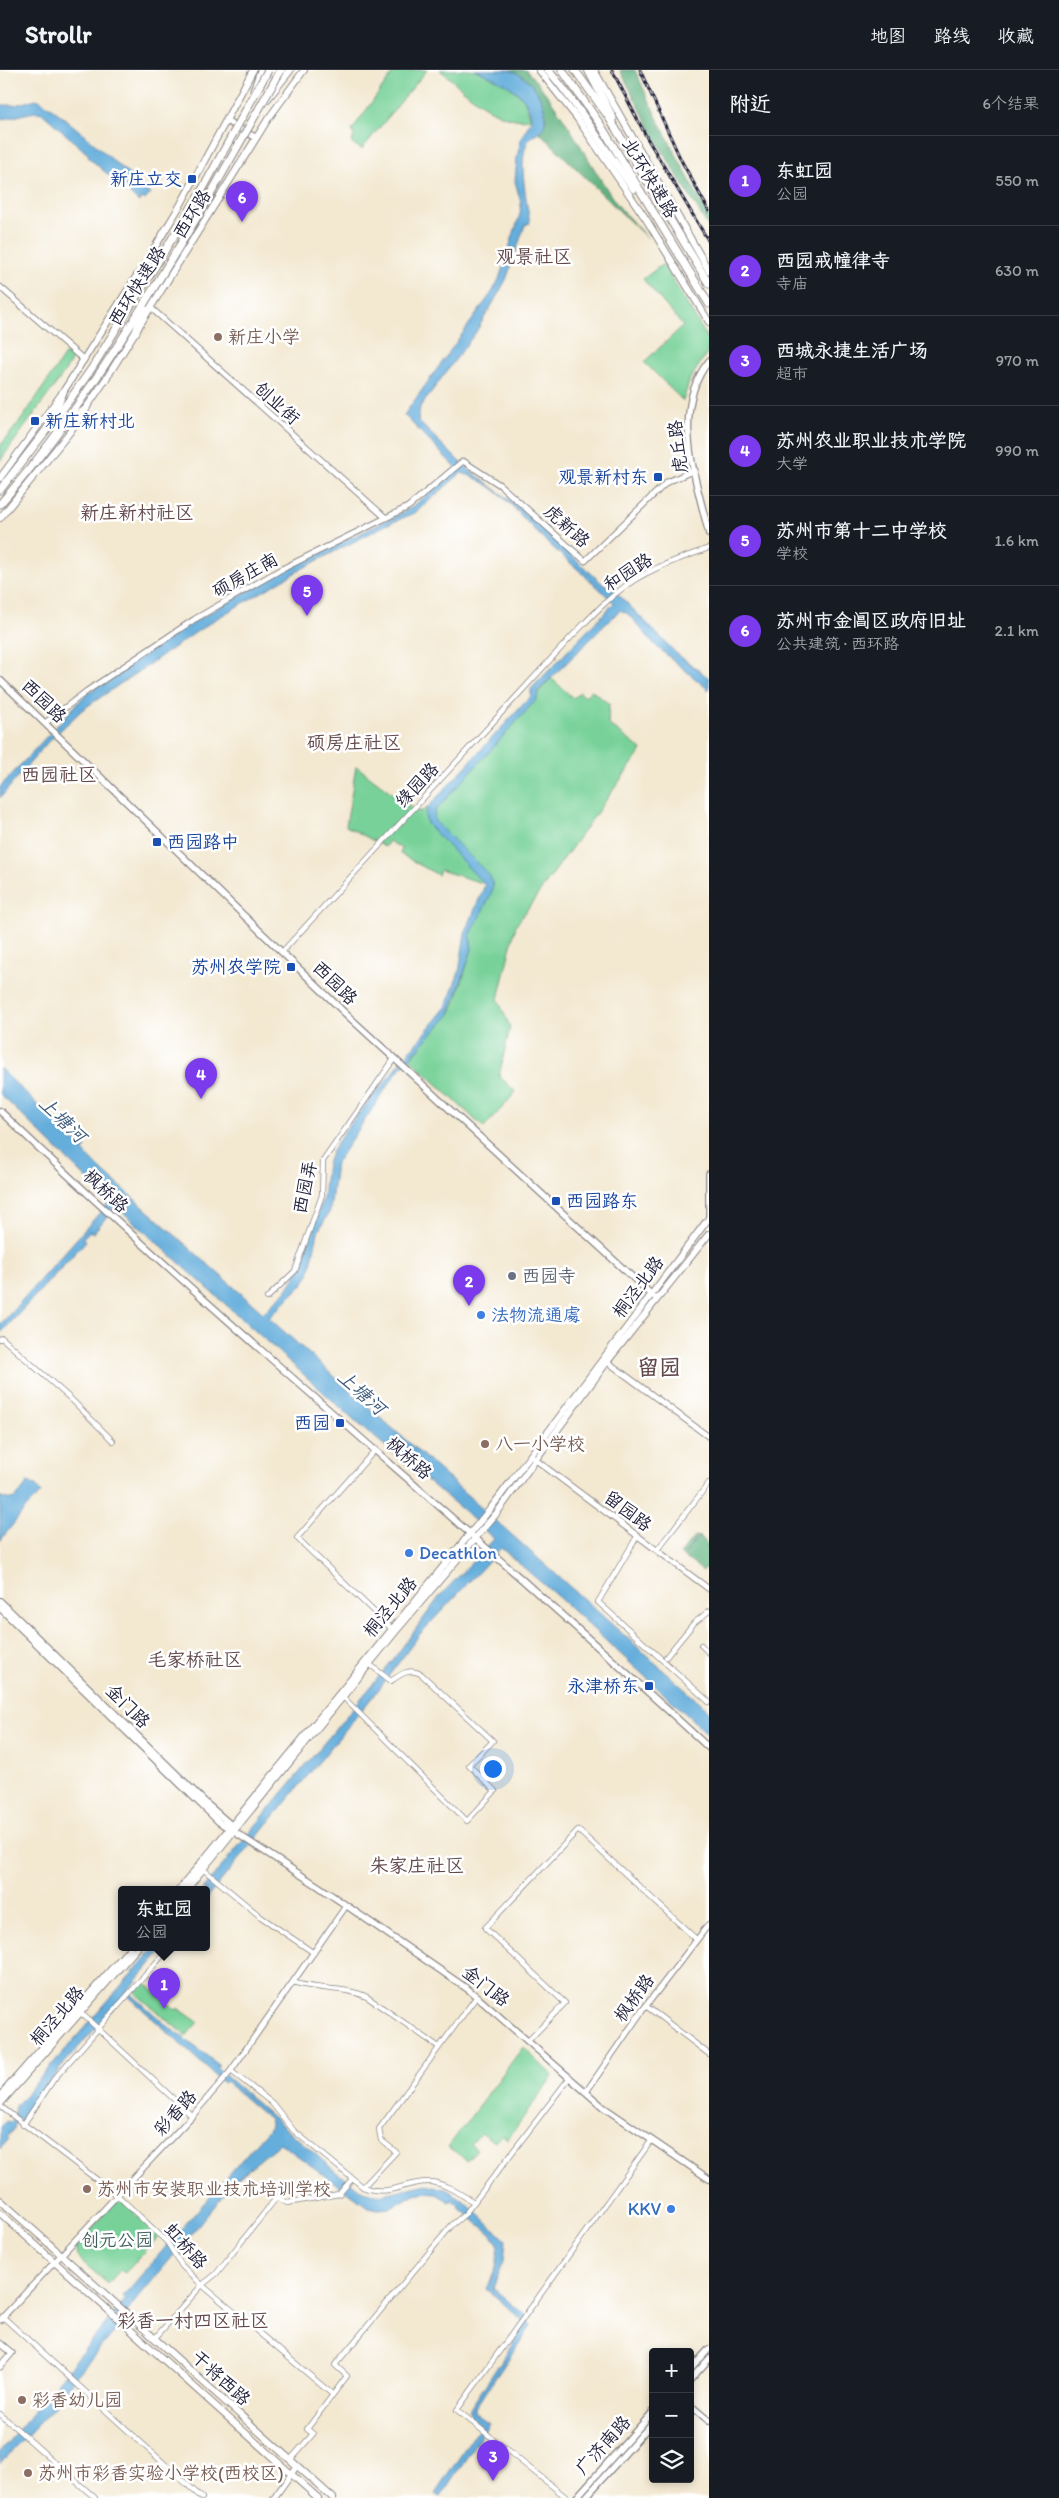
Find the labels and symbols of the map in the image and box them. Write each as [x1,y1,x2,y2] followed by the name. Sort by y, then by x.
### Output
[617,134,683,222] street label: 北环快速路
[110,168,182,190] place label: 新庄立交
[186,173,198,185] marker: 新庄立交
[226,181,258,222] pin: 6
[168,185,216,243] street label: 西环路
[104,242,170,330] street label: 西环快速路
[496,245,572,268] district label: 观景社区
[228,326,300,348] place label: 新庄小学
[212,331,224,343] marker: 新庄小学
[250,377,304,429] street label: 创业街
[45,410,135,432] place label: 新庄新村北
[29,415,41,427] marker: 新庄新村北
[664,419,692,475] street label: 虎丘路
[558,466,648,488] place label: 观景新村东
[652,471,664,483] marker: 观景新村东
[540,500,594,552] street label: 虎新路
[80,501,194,524] district label: 新庄新村社区
[208,548,282,602] street label: 硕房庄南
[599,548,657,596] street label: 和园路
[291,575,323,616] pin: 5
[17,674,71,728] street label: 西园路
[306,731,402,754] district label: 硕房庄社区
[391,758,443,812] street label: 缘园路
[21,763,97,786] district label: 西园社区
[167,831,239,853] place label: 西园路中
[151,836,163,848] marker: 西园路中
[191,956,281,978] place label: 苏州农学院
[308,956,362,1010] street label: 西园路
[285,961,297,973] marker: 苏州农学院
[185,1058,217,1099] pin: 4
[34,1091,93,1150] water label: 上塘河
[289,1158,321,1216] street label: 西园弄
[79,1165,133,1217] street label: 枫桥路
[566,1190,638,1212] place label: 西园路东
[550,1195,562,1207] marker: 西园路东
[608,1252,668,1322] street label: 桐泾北路
[453,1265,485,1306] pin: 2
[522,1265,576,1287] place label: 西园寺
[506,1270,518,1282] marker: 西园寺
[491,1304,581,1326] place label: 法物流通䖏
[475,1309,487,1321] marker: 法物流通䖏
[637,1354,681,1381] district label: 留园
[333,1365,393,1422] water label: 上塘河
[294,1412,330,1434] place label: 西园
[334,1417,346,1429] marker: 西园
[381,1432,437,1484] street label: 枫桥路
[495,1433,585,1455] place label: 八一小学校
[479,1438,491,1450] marker: 八一小学校
[600,1486,656,1536] street label: 留园路
[419,1542,497,1564] place label: Decathlon
[403,1547,415,1559] marker: Decathlon
[358,1572,422,1642] street label: 桐泾北路
[147,1648,243,1671] district label: 毛家桥社区
[567,1675,639,1697] place label: 永津桥东
[101,1679,155,1733] street label: 金门路
[643,1680,655,1692] marker: 永津桥东
[480,1756,506,1782] your location
[369,1854,465,1877] district label: 朱家庄社区
[458,1961,514,2011] street label: 金门路
[148,1968,180,2009] pin: 1
[609,1970,659,2026] street label: 枫桥路
[25,1982,89,2050] street label: 桐泾北路
[149,2086,201,2140] street label: 彩香路
[97,2178,331,2200] place label: 苏州市安装职业技术培训学校
[81,2183,93,2195] marker: 苏州市安装职业技术培训学校
[628,2198,661,2220] place label: KKV
[665,2203,677,2215] marker: KKV
[160,2218,212,2274] street label: 虹桥路
[81,2229,153,2251] park label: 创元公园
[117,2309,269,2332] district label: 彩香一村四区社区
[187,2346,255,2410] street label: 干将西路
[32,2389,122,2411] place label: 彩香幼儿园
[16,2394,28,2406] marker: 彩香幼儿园
[571,2411,635,2479] street label: 广济南路
[477,2440,509,2481] pin: 3
[38,2462,284,2484] place label: 苏州市彩香实验小学校(西校区)
[22,2467,34,2479] marker: 苏州市彩香实验小学校(西校区)

